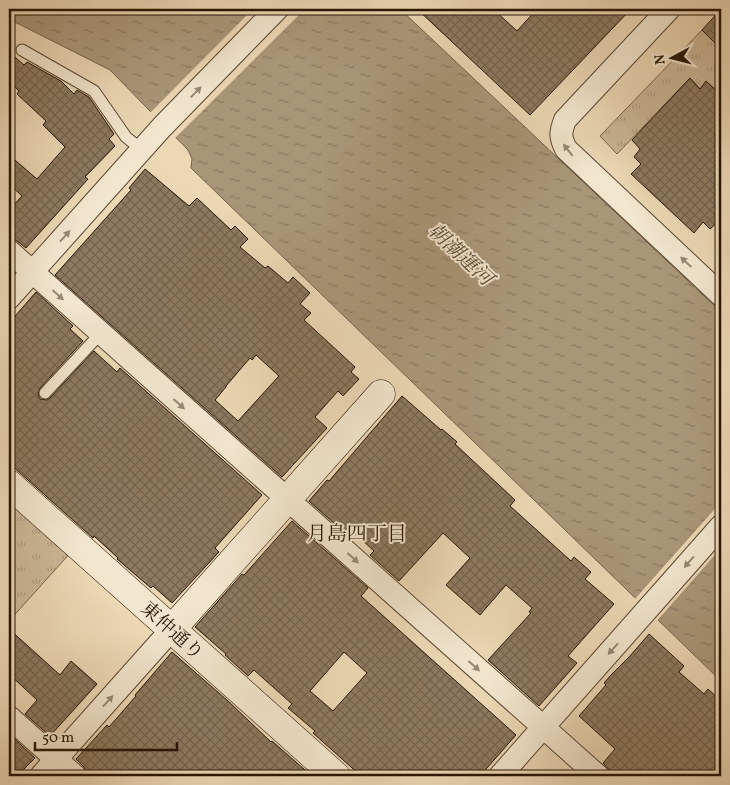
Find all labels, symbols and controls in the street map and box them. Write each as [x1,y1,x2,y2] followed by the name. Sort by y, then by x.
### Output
[648,32,698,82] north arrow
[651,53,671,66] text: N
[190,86,202,98] one-way arrow
[563,143,573,157] one-way arrow
[421,218,501,295] water label: 朝潮運河
[59,229,70,242] one-way arrow
[680,256,692,268] one-way arrow
[52,290,65,301] one-way arrow
[173,398,186,409] one-way arrow
[307,521,407,549] district label: 月島四丁目
[346,553,359,564] one-way arrow
[683,556,695,568] one-way arrow
[135,596,209,667] street label: 東仲通り
[607,642,619,654] one-way arrow
[468,661,481,672] one-way arrow
[102,695,114,707] one-way arrow
[35,720,178,752] scale bar
[42,728,74,749] text: 50 m

